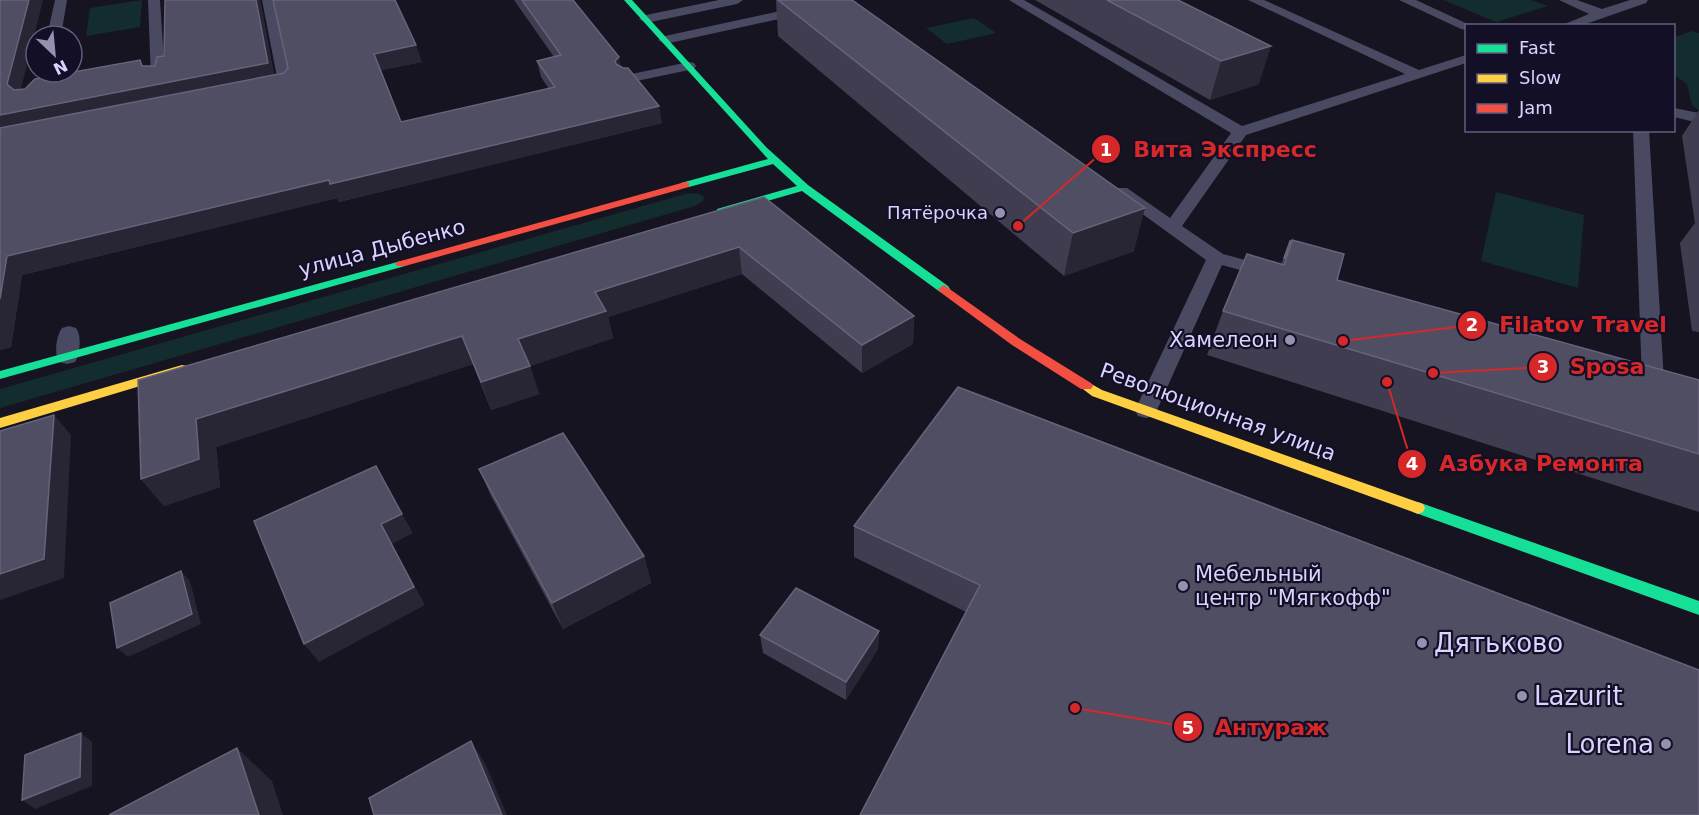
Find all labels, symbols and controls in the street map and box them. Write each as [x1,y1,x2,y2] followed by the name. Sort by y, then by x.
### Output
[24,24,84,84] north arrow
[1465,24,1675,132] legend
[1519,37,1555,58] text: Fast
[50,56,71,79] text: N
[1519,67,1561,88] text: Slow
[1518,97,1553,118] text: Jam
[1091,129,1329,169] callout: Вита Экспресс
[1133,137,1317,162] text: Вита Экспресс
[1100,139,1112,160] text: 1
[887,202,988,223] place label: Пятёрочка
[993,206,1007,220] marker: Пятёрочка
[296,214,468,282] street label: улица Дыбенко
[1457,305,1679,345] callout: Filatov Travel
[1499,312,1667,337] text: Filatov Travel
[1466,314,1478,335] text: 2
[1169,328,1278,352] place label: Хамелеон
[1283,333,1297,347] marker: Хамелеон
[1528,347,1657,387] callout: Sposa
[1570,354,1644,379] text: Sposa
[1537,356,1549,377] text: 3
[1097,358,1339,466] street label: Революционная улица
[1397,444,1655,484] callout: Азбука Ремонта
[1439,451,1643,476] text: Азбука Ремонта
[1406,453,1418,474] text: 4
[1195,562,1391,610] place label: Мебельный центр "Мягкофф"
[1176,579,1190,593] marker: Мебельный центр "Мягкофф"
[1434,628,1563,658] place label: Дятьково
[1415,636,1429,650] marker: Дятьково
[1534,681,1623,711] place label: Lazurit
[1515,689,1529,703] marker: Lazurit
[1173,707,1338,747] callout: Антураж
[1215,715,1327,740] text: Антураж
[1182,717,1194,738] text: 5
[1566,729,1654,759] place label: Lorena
[1659,737,1673,751] marker: Lorena

